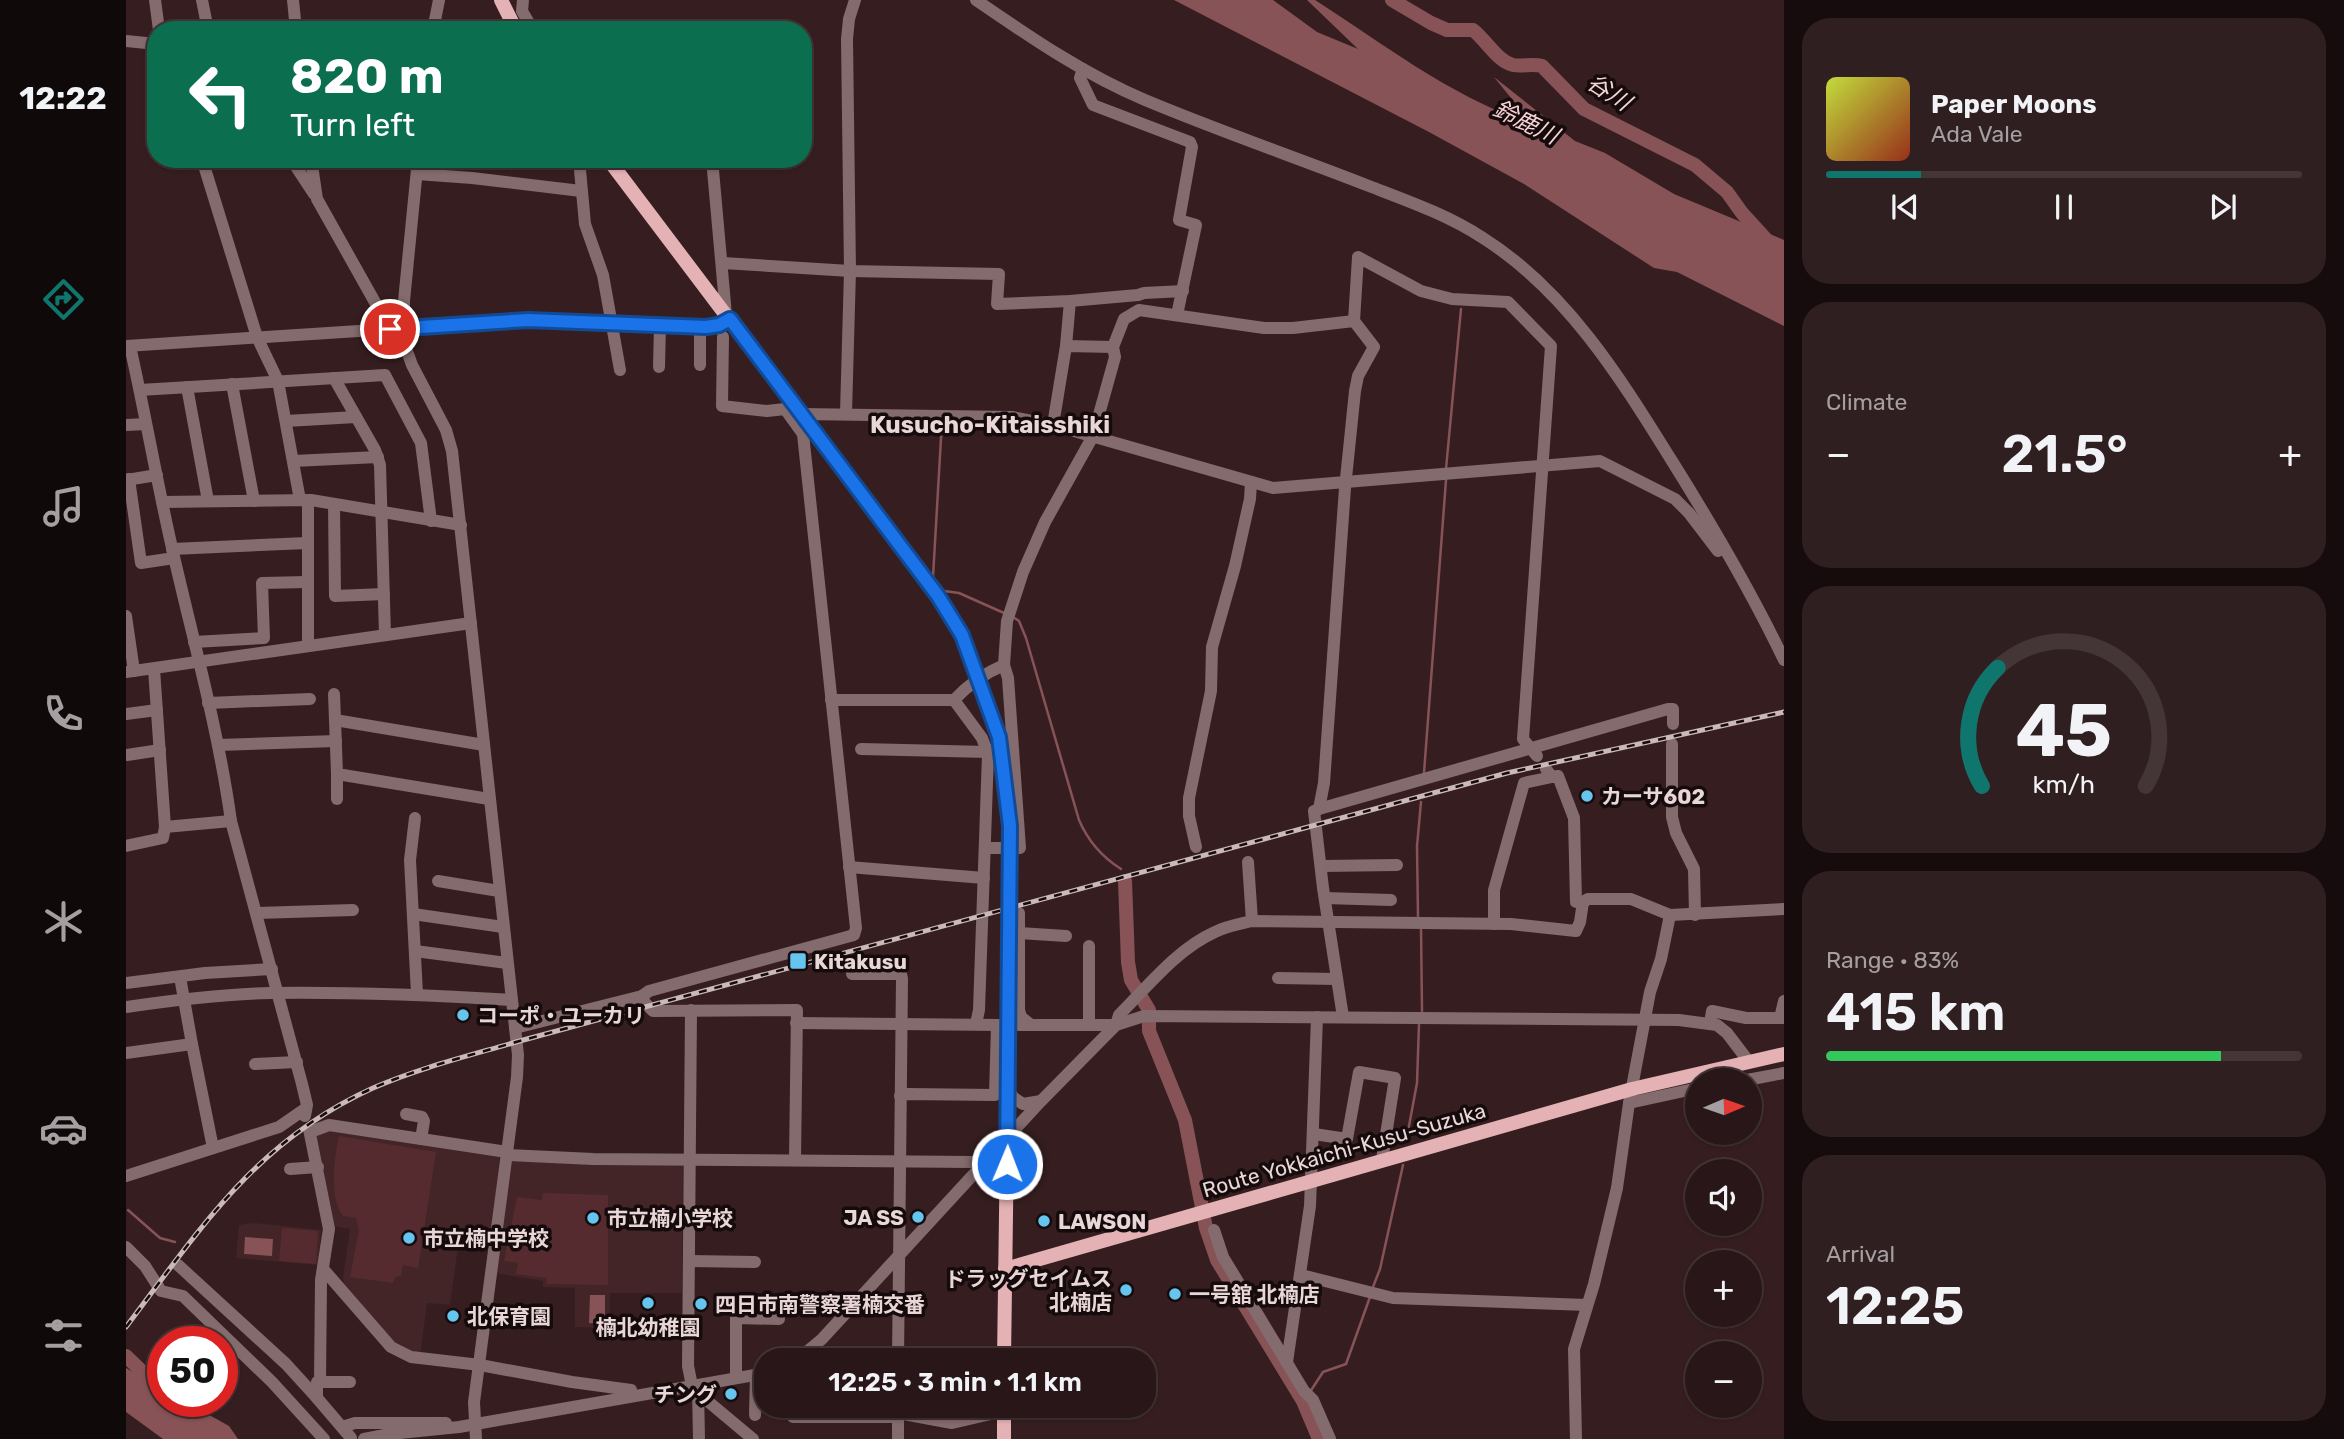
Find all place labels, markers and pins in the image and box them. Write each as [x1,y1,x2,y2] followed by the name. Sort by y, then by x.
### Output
[360,299,420,359] pin
[1601,784,1705,809] place label: カーサ602
[1579,788,1595,804] marker: カーサ602
[814,949,907,974] place label: Kitakusu
[788,951,808,971] marker: Kitakusu
[477,1003,645,1028] place label: コーポ・ユーカリ
[455,1007,471,1023] marker: コーポ・ユーカリ
[843,1205,904,1230] place label: JA SS
[607,1206,733,1231] place label: 市立楠小学校
[910,1209,926,1225] marker: JA SS
[1058,1209,1146,1234] place label: LAWSON
[585,1210,601,1226] marker: 市立楠小学校
[1036,1213,1052,1229] marker: LAWSON
[423,1226,549,1251] place label: 市立楠中学校
[401,1230,417,1246] marker: 市立楠中学校
[944,1266,1112,1315] place label: ドラッグセイムス 北楠店
[1118,1282,1134,1298] marker: ドラッグセイムス 北楠店
[1189,1282,1319,1307] place label: 一号舘 北楠店
[1167,1286,1183,1302] marker: 一号舘 北楠店
[715,1292,925,1317] place label: 四日市南警察署楠交番
[640,1295,656,1311] marker: 楠北幼稚園
[693,1296,709,1312] marker: 四日市南警察署楠交番
[467,1304,551,1329] place label: 北保育園
[445,1308,461,1324] marker: 北保育園
[596,1315,701,1340] place label: 楠北幼稚園
[654,1382,717,1407] place label: チング
[723,1386,739,1402] marker: チング

